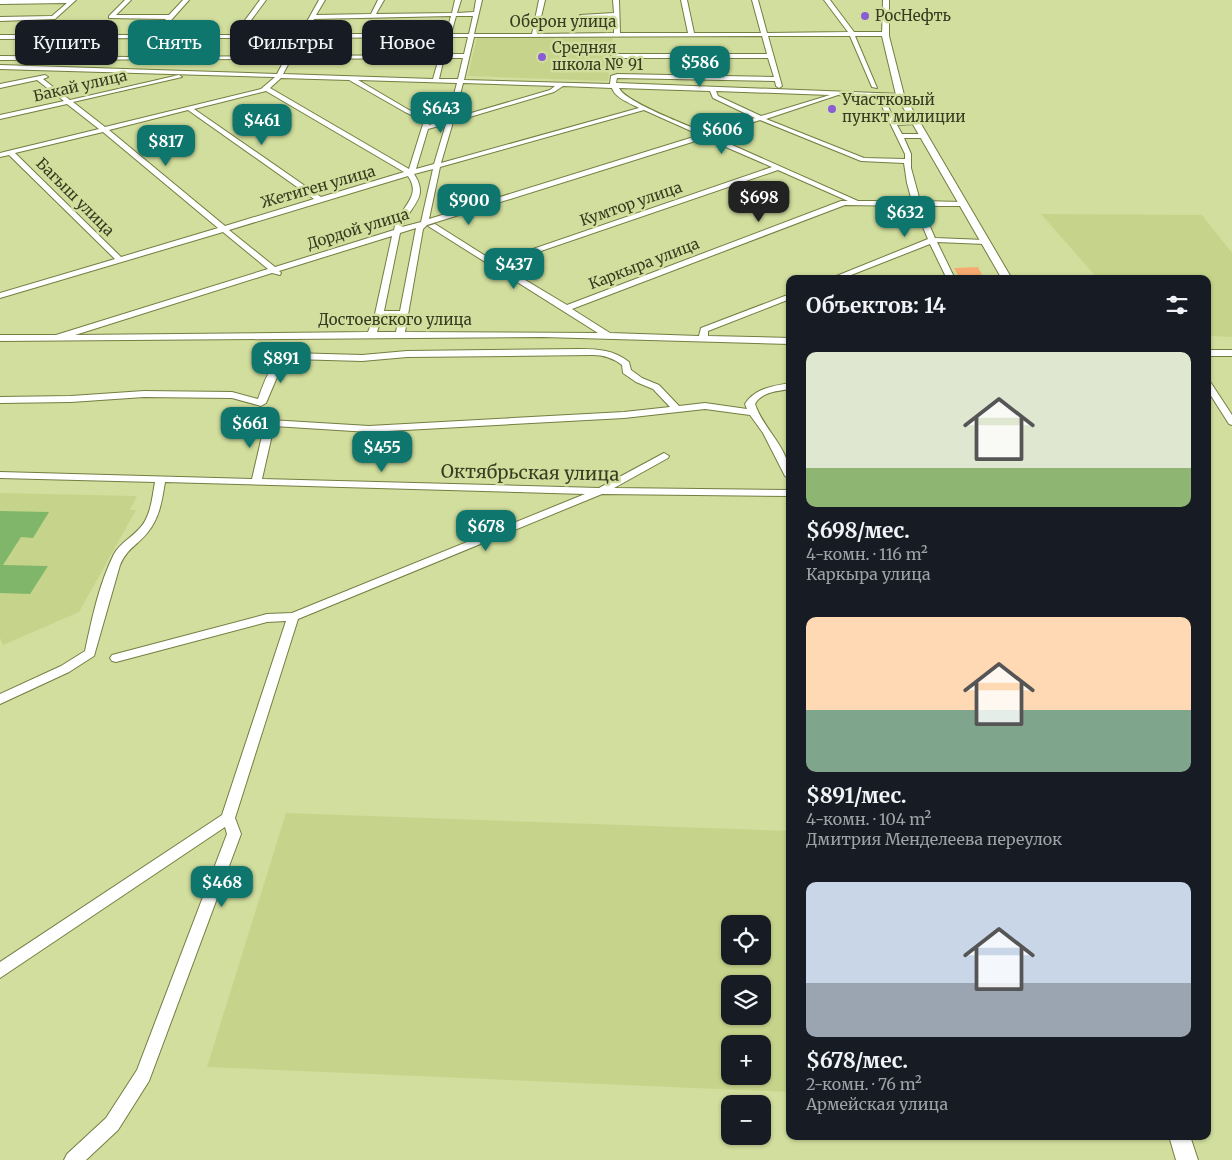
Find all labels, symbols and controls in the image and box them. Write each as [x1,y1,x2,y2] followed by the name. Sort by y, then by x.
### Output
[875,6,951,25] place label: РосНефть
[859,10,871,22] marker: РосНефть
[510,12,616,31] street label: Оберон улица
[15,20,118,65] chip: Купить
[128,20,220,65] chip: Снять
[230,20,352,65] chip: Фильтры
[362,20,453,65] chip: Новое
[552,38,644,74] place label: Средняя школа № 91
[670,46,730,88] pin: $586
[536,51,548,63] marker: Средняя школа № 91
[681,52,719,72] text: $586
[31,65,129,106] street label: Бакай улица
[841,90,966,126] place label: Участковый пункт милиции
[411,92,471,134] pin: $643
[422,98,460,118] text: $643
[826,103,838,115] marker: Участковый пункт милиции
[232,104,292,146] pin: $461
[244,110,280,130] text: $461
[692,112,752,155] pin: $606
[702,119,742,139] text: $606
[136,124,196,167] pin: $817
[148,131,184,151] text: $817
[32,154,118,240] street label: Багыш улица
[258,161,377,212] street label: Жетиген улица
[577,177,684,230] street label: Кумтор улица
[729,180,789,223] pin: $698
[439,184,499,226] pin: $900
[739,187,779,207] text: $698
[448,190,490,210] text: $900
[875,196,935,238] pin: $632
[886,202,924,222] text: $632
[305,204,411,253] street label: Дордой улица
[586,234,702,293] street label: Каркыра улица
[484,248,544,290] pin: $437
[495,254,533,274] text: $437
[1163,291,1191,319] icon: filters
[806,292,946,319] text: Объектов: 14
[318,310,472,329] street label: Достоевского улица
[251,342,311,384] pin: $891
[263,348,299,368] text: $891
[954,384,1044,474] icon: home
[220,406,280,449] pin: $661
[232,413,268,433] text: $661
[352,430,412,473] pin: $455
[363,437,401,457] text: $455
[441,459,620,486] street label: Октябрьская улица
[456,510,516,552] pin: $678
[467,516,505,536] text: $678
[806,517,910,544] text: $698/мес.
[806,544,928,564] text: 4-комн. · 116 m²
[806,564,931,584] text: Каркыра улица
[954,649,1044,739] icon: home
[806,782,907,809] text: $891/мес.
[806,809,931,829] text: 4-комн. · 104 m²
[806,829,1062,849] text: Дмитрия Менделеева переулок
[192,866,252,908] pin: $468
[202,872,242,892] text: $468
[954,914,1044,1004] icon: home
[721,915,771,1145] map controls
[721,915,771,965] button: locate
[721,975,771,1025] button: layers
[721,1035,771,1085] button: +
[806,1047,908,1074] text: $678/мес.
[806,1074,922,1094] text: 2-комн. · 76 m²
[806,1094,948,1114] text: Армейская улица
[721,1095,771,1145] button: −

